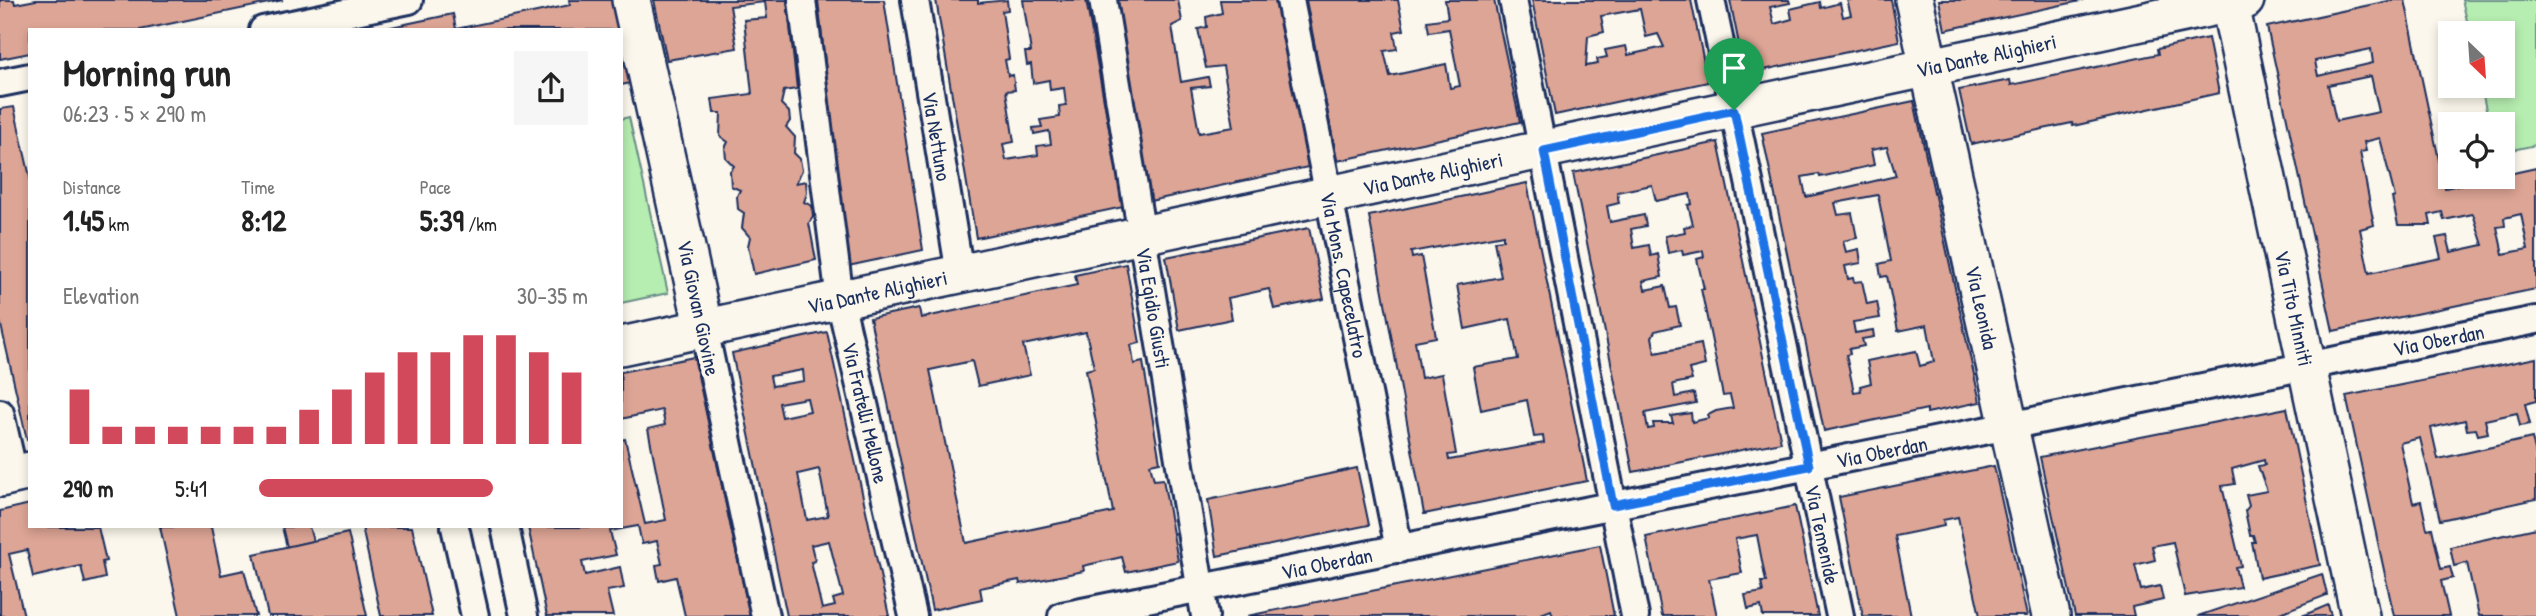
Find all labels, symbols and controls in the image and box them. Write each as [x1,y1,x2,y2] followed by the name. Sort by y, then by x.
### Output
[2438,21,2515,98] north arrow
[2438,21,2515,189] map controls
[1914,26,2059,84] street label: Via Dante Alighieri
[1704,38,1764,110] pin
[63,46,231,98] text: Morning run
[1715,49,1753,87] icon: arrive
[514,51,588,125] button: share
[916,89,959,183] street label: Via Nettuno
[63,98,206,129] text: 06:23 · 5 × 290 m
[2438,112,2515,189] button: locate
[1360,144,1505,202] street label: Via Dante Alighieri
[63,174,121,200] text: Distance
[241,174,275,200] text: Time
[420,174,451,200] text: Pace
[1314,189,1375,360] street label: Via Mons. Capecelatro
[63,200,104,240] text: 1.45
[241,200,286,240] text: 8:12
[420,200,464,240] text: 5:39
[104,211,129,237] text: km
[464,211,497,237] text: /km
[670,238,728,378] street label: Via Giovan Giovine
[1130,245,1178,371] street label: Via Egidio Giusti
[2268,248,2321,369] street label: Via Tito Minniti
[805,262,950,320] street label: Via Dante Alighieri
[1959,263,2006,352] street label: Via Leonida
[63,280,139,311] text: Elevation
[517,280,588,311] text: 30–35 m
[2390,316,2487,363] street label: Via Oberdan
[836,339,896,486] street label: Via Fratelli Mellone
[1834,428,1930,475] street label: Via Oberdan
[63,473,113,504] text: 290 m
[175,473,207,504] text: 5:41
[1798,482,1847,587] street label: Via Temenide
[1279,540,1375,586] street label: Via Oberdan

